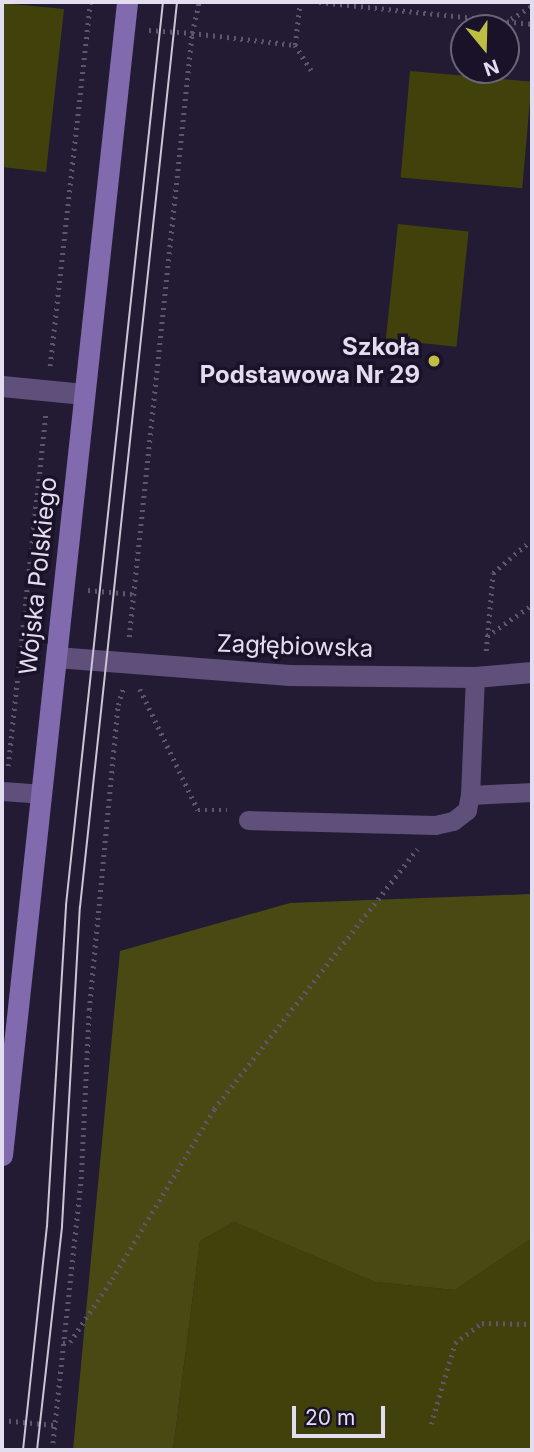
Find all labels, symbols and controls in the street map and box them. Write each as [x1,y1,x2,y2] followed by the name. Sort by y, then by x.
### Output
[450,14,520,84] north arrow
[481,54,502,81] text: N
[200,333,420,389] place label: Szkoła Podstawowa Nr 29
[426,353,442,369] marker: Szkoła Podstawowa Nr 29
[13,476,63,676] street label: Wojska Polskiego
[216,629,374,663] street label: Zagłębiowska
[296,1392,389,1436] scale bar
[305,1405,355,1430] text: 20 m

